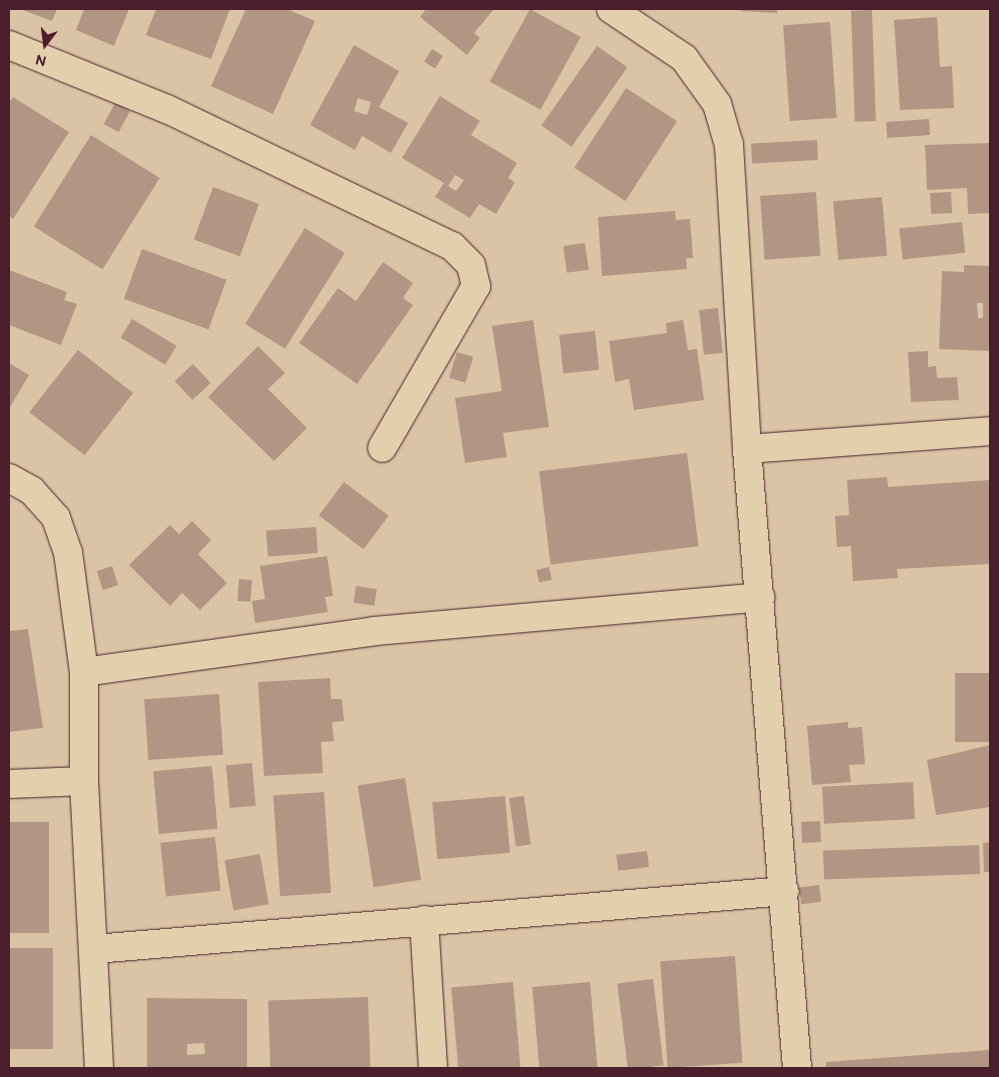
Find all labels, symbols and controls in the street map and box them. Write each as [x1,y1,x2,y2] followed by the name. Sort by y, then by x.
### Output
[20,20,70,70] north arrow
[34,50,48,70] text: N

